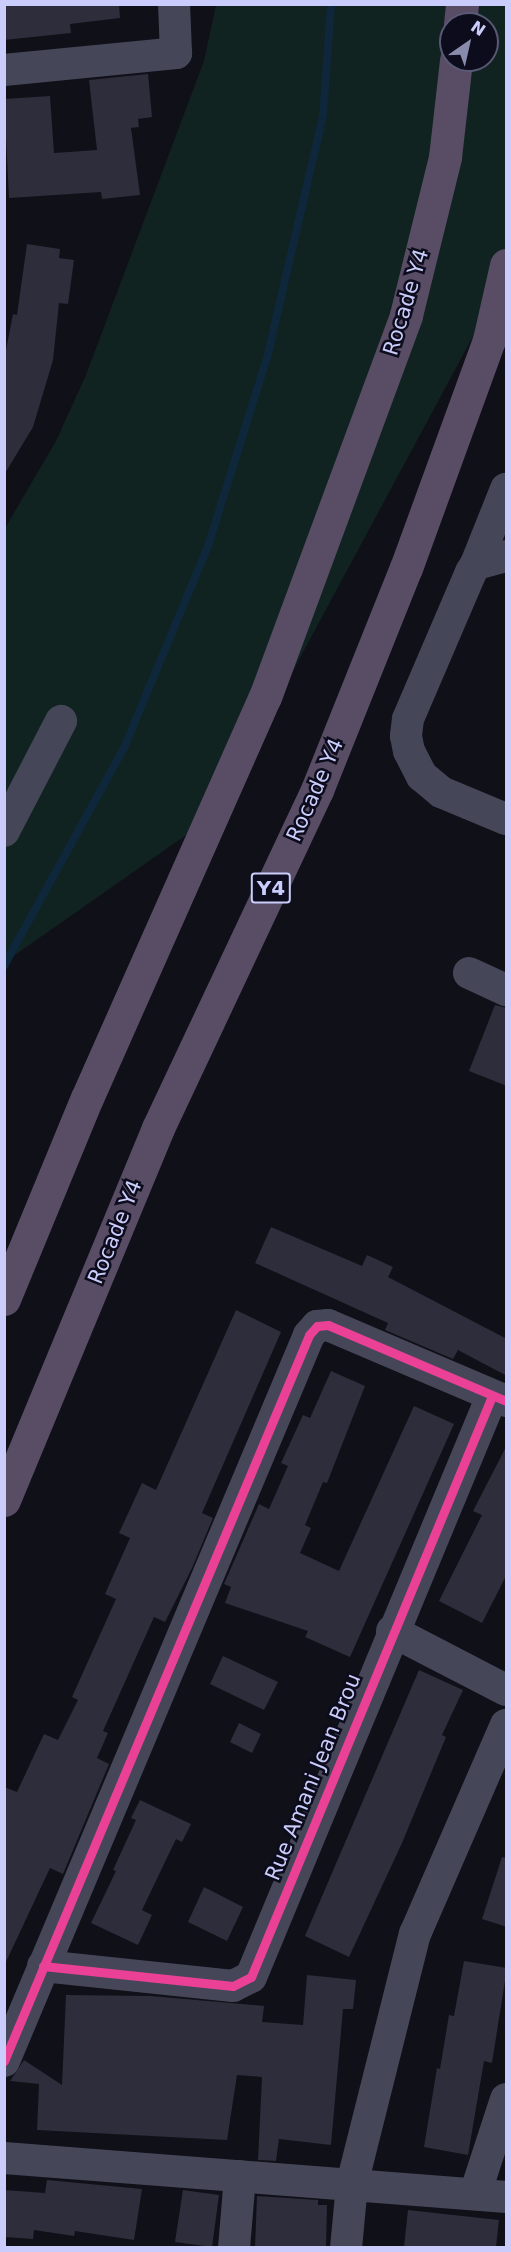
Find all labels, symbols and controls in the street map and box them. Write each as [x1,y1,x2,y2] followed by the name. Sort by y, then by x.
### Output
[439,12,499,72] north arrow
[467,17,489,40] text: N
[378,246,434,358] street label: Rocade Y4
[281,735,349,845] street label: Rocade Y4
[250,871,292,905] road number: Y4
[83,1176,147,1288] street label: Rocade Y4
[260,1670,366,1884] street label: Rue Amani Jean Brou

